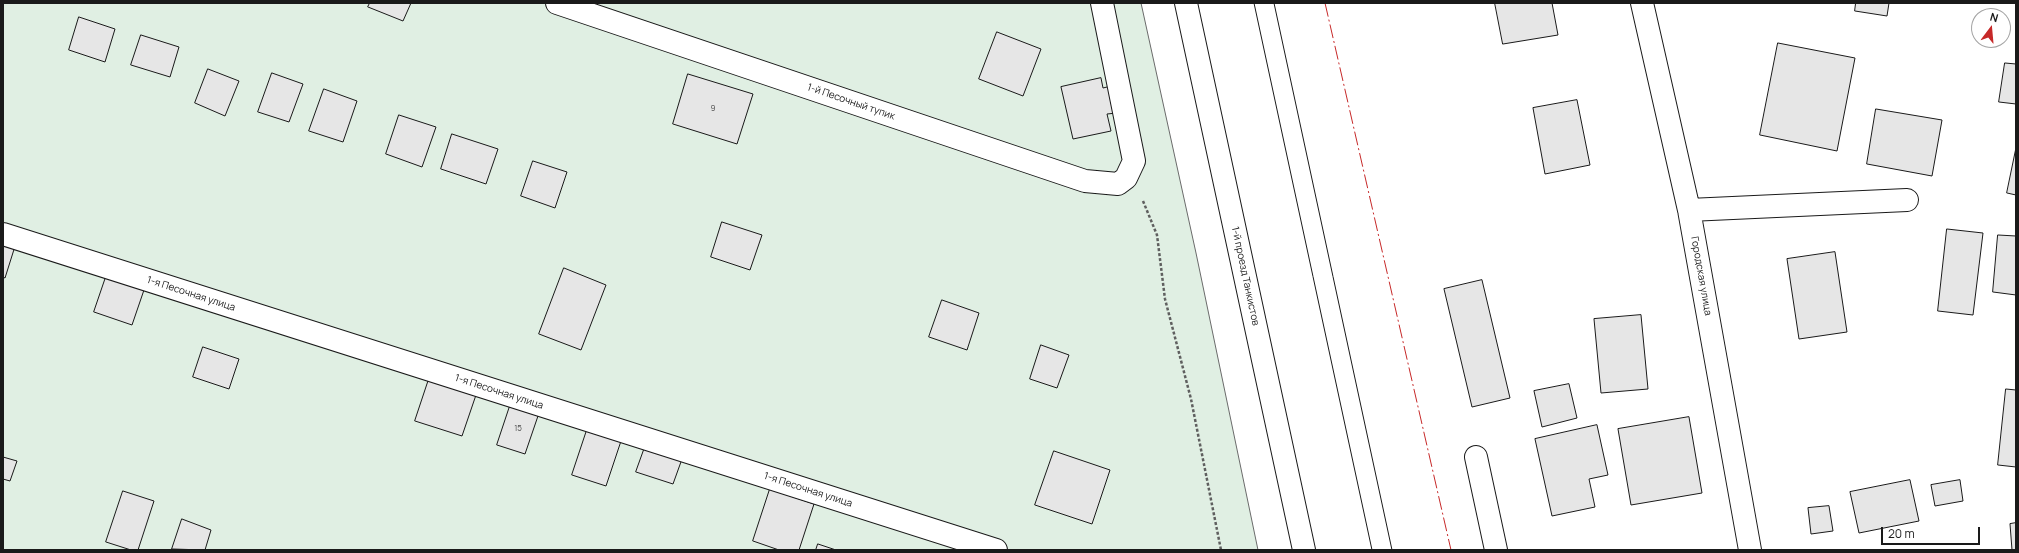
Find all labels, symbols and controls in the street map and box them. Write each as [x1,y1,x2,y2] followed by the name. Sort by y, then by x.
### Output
[1971,8,2011,48] north arrow
[1988,9,2000,25] text: N
[805,81,897,123] street label: 1-й Песочный тупик
[711,104,715,114] house number: 9
[1229,225,1261,327] street label: 1-й проезд Танкистов
[1688,236,1714,316] street label: Городская улица
[145,274,237,314] street label: 1-я Песочная улица
[453,372,545,412] street label: 1-я Песочная улица
[514,424,522,434] house number: 15
[762,470,854,510] street label: 1-я Песочная улица
[1883,519,1982,545] scale bar
[1888,525,1915,542] text: 20 m

